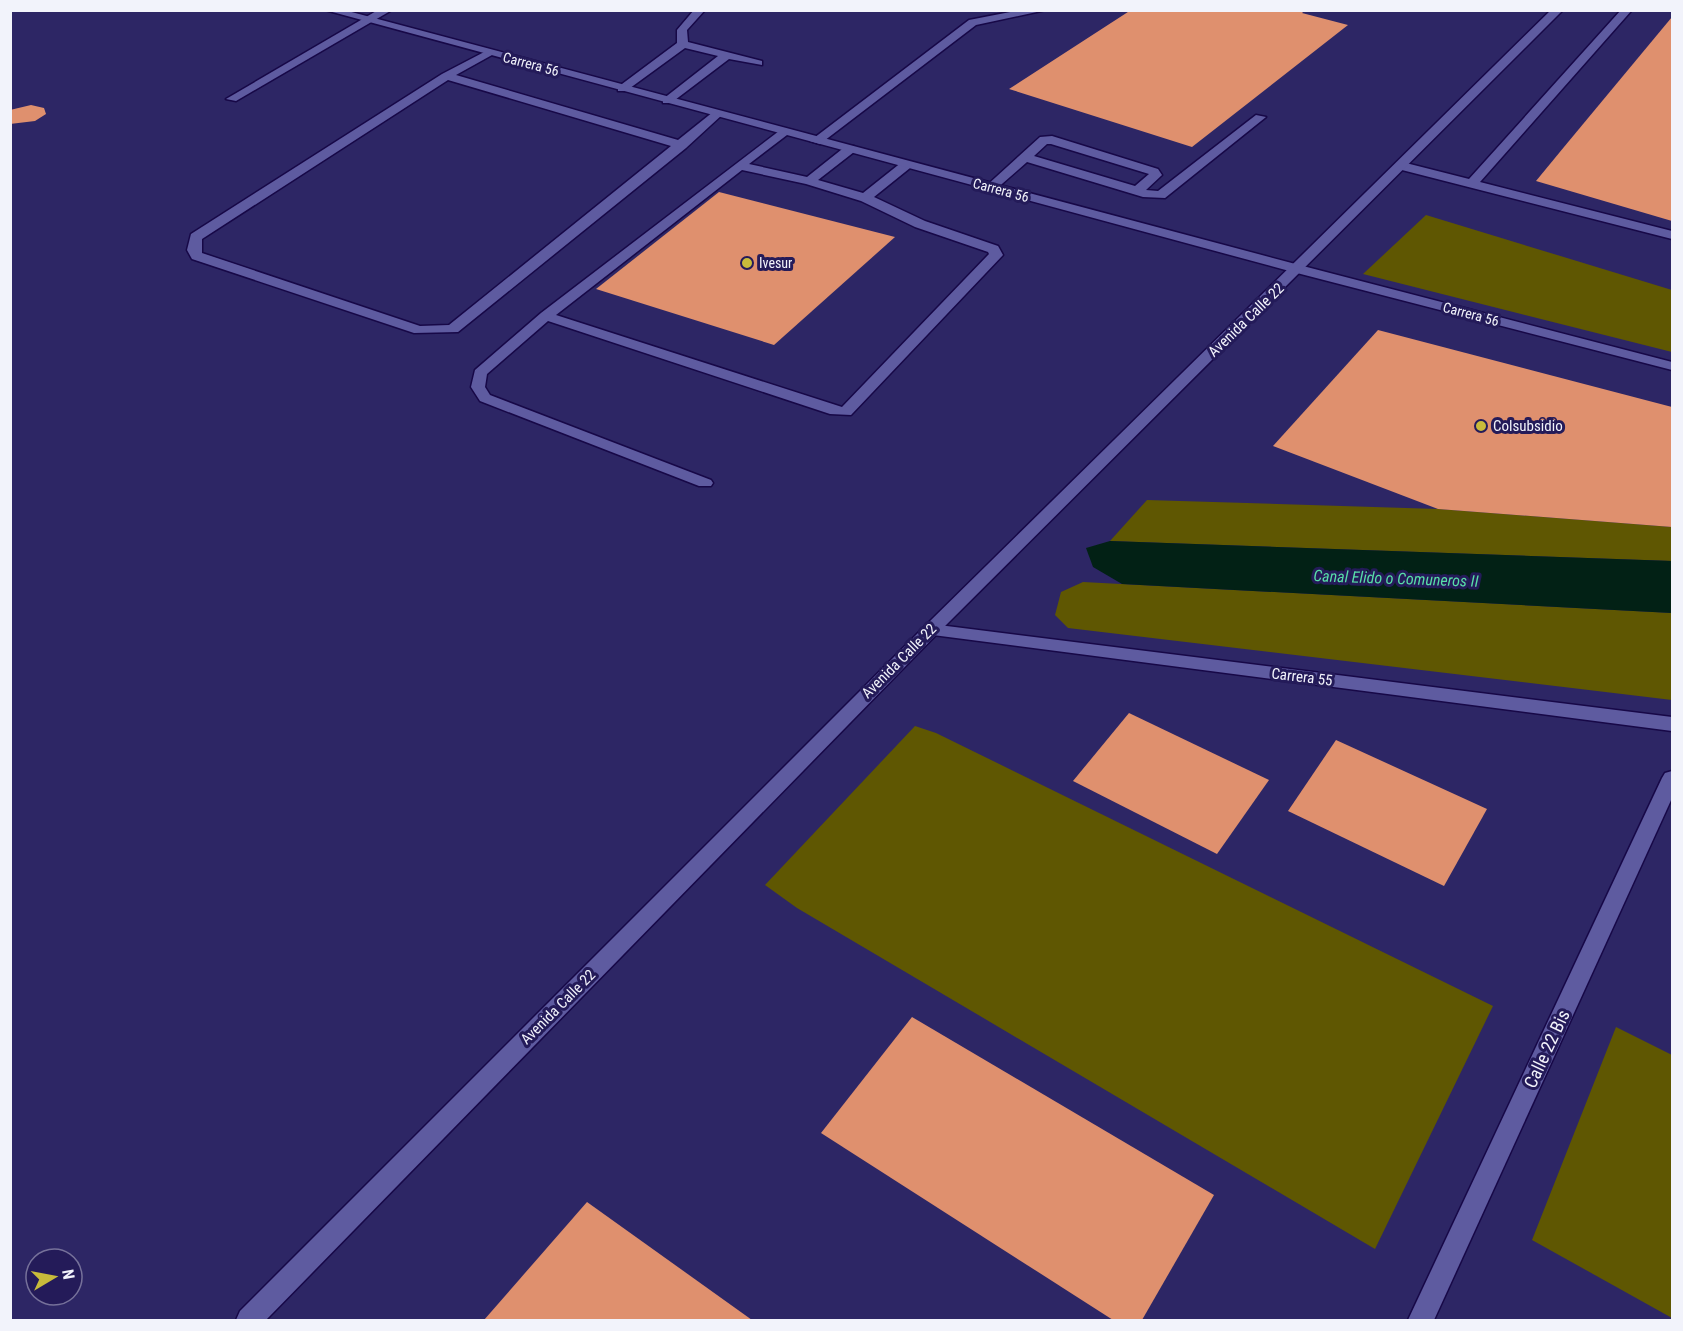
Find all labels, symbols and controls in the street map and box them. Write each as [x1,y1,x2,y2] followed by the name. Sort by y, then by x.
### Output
[501,49,561,79] street label: Carrera 56
[971,175,1031,205] street label: Carrera 56
[759,255,792,271] place label: Ivesur
[740,256,754,270] marker: Ivesur
[1204,279,1288,361] street label: Avenida Calle 22
[1441,299,1501,329] street label: Carrera 56
[1493,417,1563,435] place label: Colsubsidio
[1474,419,1488,433] marker: Colsubsidio
[1313,566,1479,591] water label: Canal Elido o Comuneros II
[858,620,940,702] street label: Avenida Calle 22
[1270,664,1334,690] street label: Carrera 55
[517,966,599,1048] street label: Avenida Calle 22
[1519,1006,1574,1091] street label: Calle 22 Bis
[24,1247,84,1307] north arrow
[58,1268,78,1281] text: N

